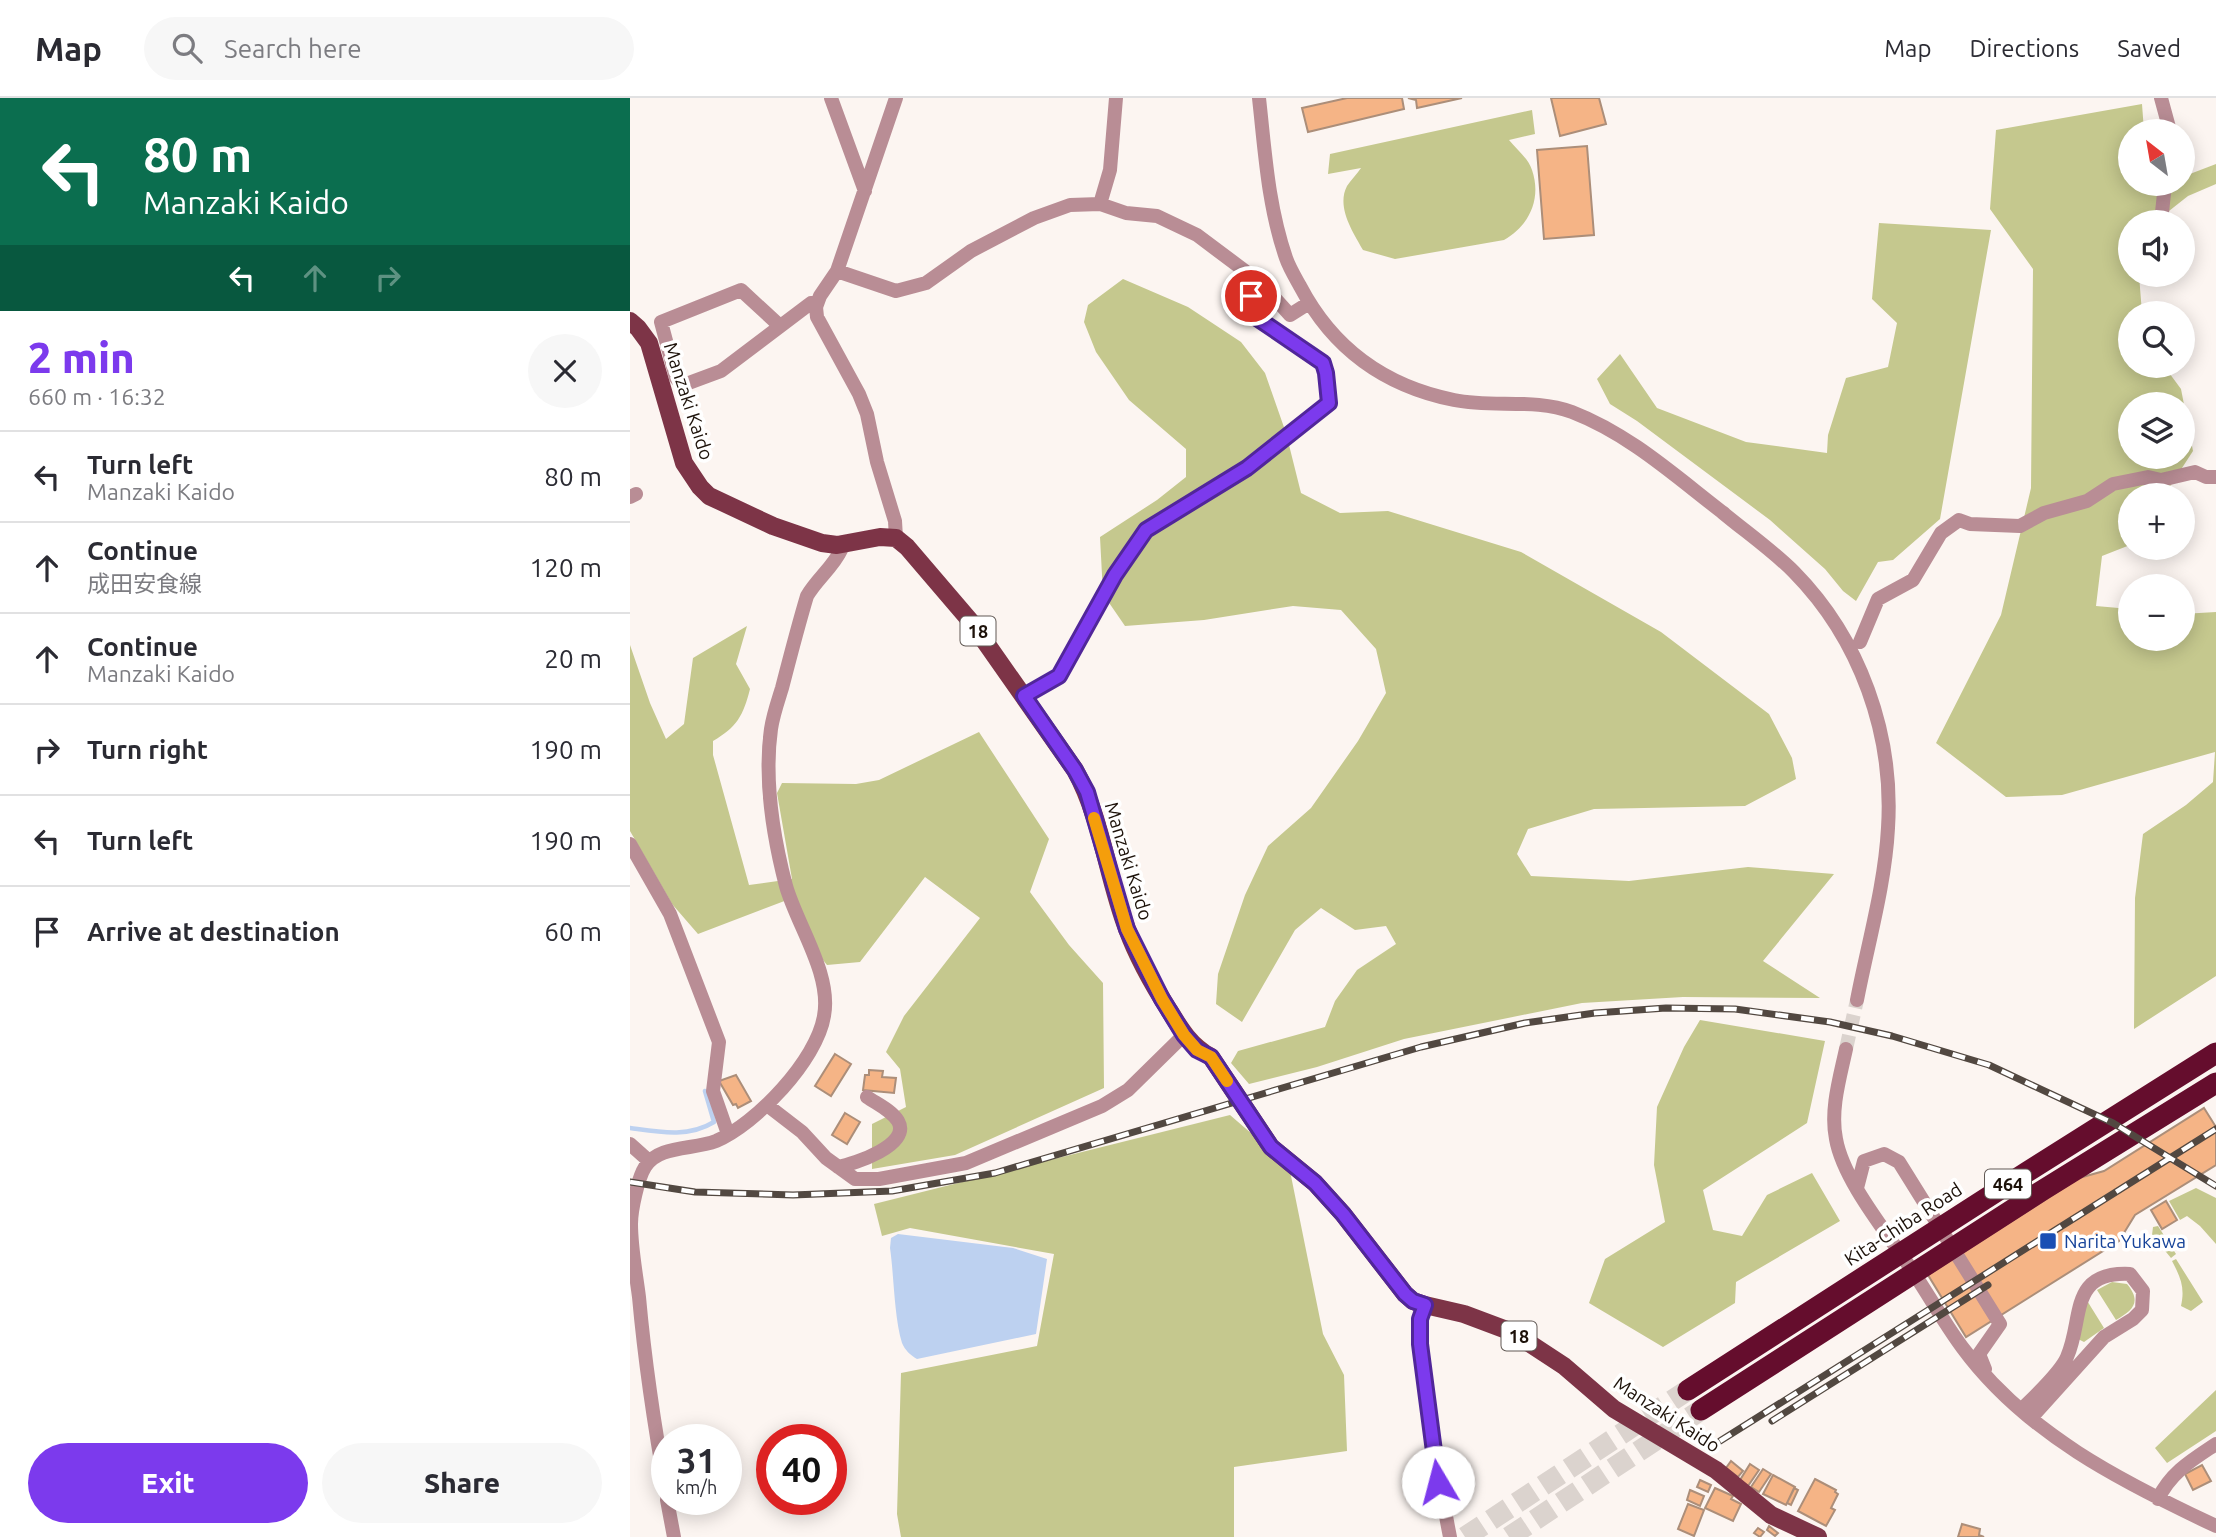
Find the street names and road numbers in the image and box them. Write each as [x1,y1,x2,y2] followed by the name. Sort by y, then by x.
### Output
[660,339,718,463] street label: Manzaki Kaido
[960,616,996,646] road number: 18
[1101,799,1157,923] street label: Manzaki Kaido
[1985,1170,2031,1198] road number: 464
[1840,1178,1966,1270] street label: Kita-Chiba Road
[1502,1322,1536,1350] road number: 18
[1610,1371,1724,1457] street label: Manzaki Kaido

